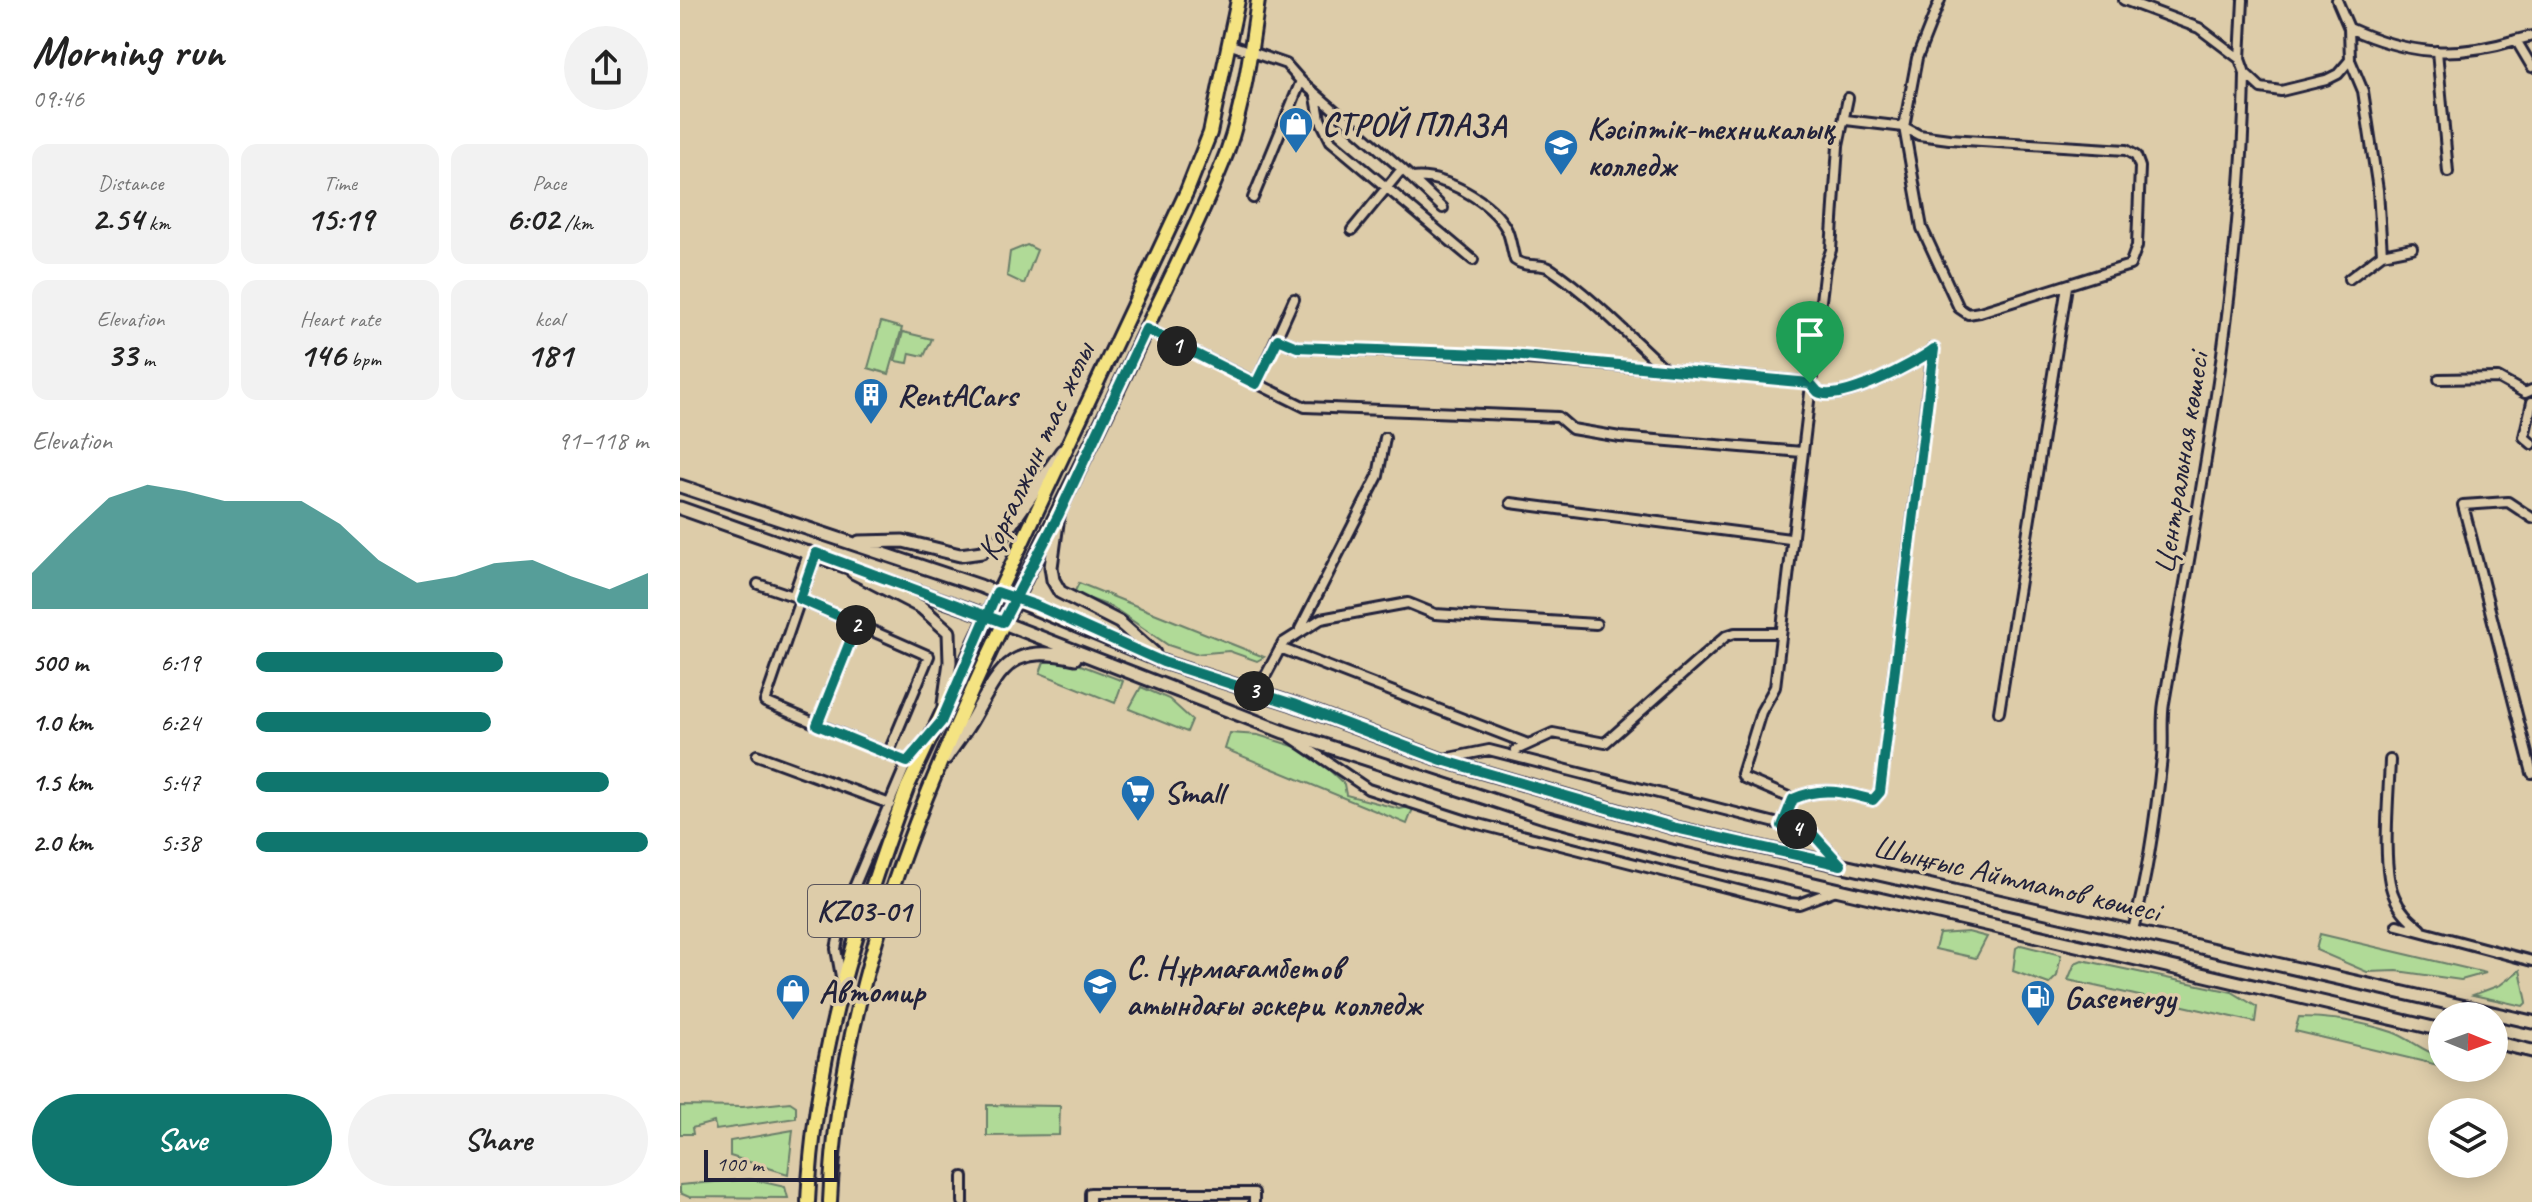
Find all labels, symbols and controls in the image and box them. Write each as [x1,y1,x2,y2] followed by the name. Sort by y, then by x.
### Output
[32,24,224,79] text: Morning run
[564,26,648,110] button: share
[32,82,84,115] text: 09:46
[1322,104,1508,145] place label: СТРОЙ ПЛАЗА
[1277,105,1315,155] shop icon: СТРОЙ ПЛАЗА
[1587,108,1837,186] place label: Кәсіптік-техникалық колледж
[1542,127,1580,177] school or university icon: Кәсіптік-техникалық колледж
[98,169,163,197] text: Distance
[323,169,357,197] text: Time
[532,169,566,197] text: Pace
[91,197,143,240] text: 2.54
[307,197,373,240] text: 15:19
[506,197,559,240] text: 6:02
[143,209,170,237] text: km
[559,209,593,237] text: /km
[1776,301,1844,383] pin
[97,305,165,333] text: Elevation
[300,305,380,333] text: Heart rate
[535,305,564,333] text: kcal
[1788,313,1832,357] icon: arrive
[1157,326,1197,366] pin: 1
[1172,332,1182,360] text: 1
[107,333,137,376] text: 33
[299,333,346,376] text: 146
[526,333,572,376] text: 181
[967,334,1105,567] street label: Қорғалжын тас жолы
[137,345,155,373] text: m
[346,345,381,373] text: bpm
[2143,345,2219,577] street label: Центральная көшесі
[897,375,1020,416] place label: RentACars
[852,376,890,426] building icon: RentACars
[32,424,112,457] text: Elevation
[557,424,648,457] text: 91–118 m
[836,605,876,645] pin: 2
[851,611,861,639] text: 2
[32,646,88,679] text: 500 m
[160,646,200,679] text: 6:19
[1234,671,1274,711] pin: 3
[1249,677,1259,705] text: 3
[32,706,92,739] text: 1.0 km
[160,706,200,739] text: 6:24
[32,766,92,799] text: 1.5 km
[160,766,200,799] text: 5:47
[1164,772,1230,813] place label: Small
[1119,773,1157,823] supermarket icon: Small
[1777,809,1817,849] pin: 4
[1792,815,1802,843] text: 4
[1869,825,2169,932] street label: Шыңғыс Айтматов көшесі
[32,826,92,859] text: 2.0 km
[160,826,200,859] text: 5:38
[808,885,920,937] road number: KZ03-01
[1126,947,1425,1025] place label: С. Нұрмағамбетов атындағы әскери колледж
[1081,966,1119,1016] school or university icon: С. Нұрмағамбетов атындағы әскери колледж
[819,971,927,1012] place label: Автомир
[774,972,812,1022] shop icon: Автомир
[2064,977,2179,1018] place label: Gasenergy
[2019,978,2057,1028] fuel station icon: Gasenergy
[2428,1002,2508,1082] north arrow
[2428,1002,2508,1178] map controls
[32,1094,332,1186] button: Save
[348,1094,648,1186] button: Share
[2428,1098,2508,1178] button: layers
[704,1146,838,1182] scale bar
[716,1150,763,1178] text: 100 m

